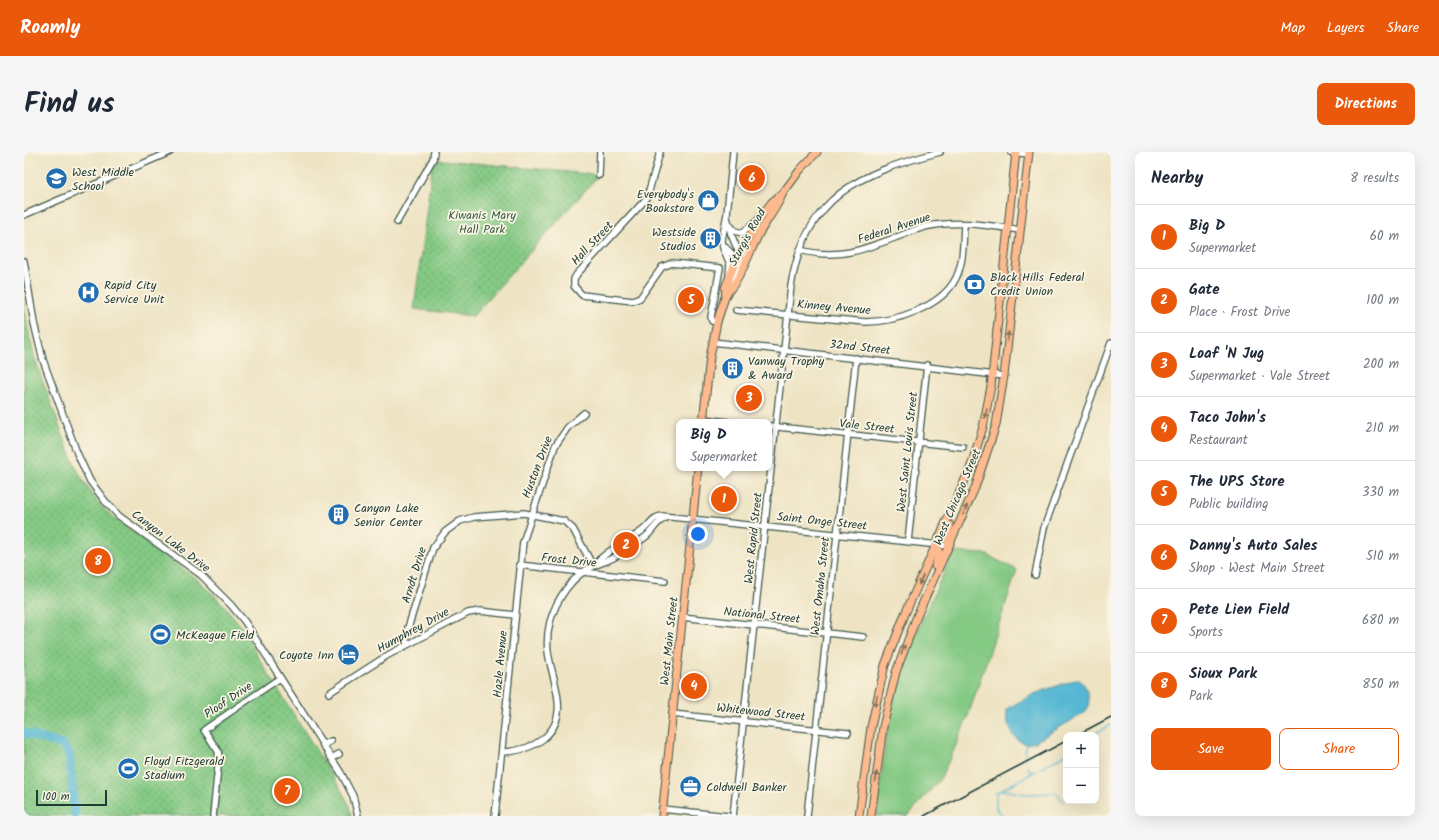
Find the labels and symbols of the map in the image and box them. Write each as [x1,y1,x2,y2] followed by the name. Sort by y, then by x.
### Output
[72,163,135,196] place label: West Middle School
[739,163,765,193] pin: 6
[43,166,69,192] school or university icon: West Middle School
[637,185,695,218] place label: Everybody's Bookstore
[696,188,722,214] shop icon: Everybody's Bookstore
[724,204,772,270] street label: Sturgis Road
[448,206,516,239] park label: Kiwanis Mary Hall Park
[855,208,934,249] street label: Federal Avenue
[567,217,618,270] street label: Hall Street
[652,223,697,256] place label: Westside Studios
[698,226,724,252] building icon: Westside Studios
[990,268,1084,301] place label: Black Hills Federal Credit Union
[961,271,987,297] bank icon: Black Hills Federal Credit Union
[104,276,165,309] place label: Rapid City Service Unit
[75,279,101,305] hospital icon: Rapid City Service Unit
[678,285,704,315] pin: 5
[796,295,872,320] street label: Kinney Avenue
[1005,331,1012,343] one-way arrow
[828,335,892,360] street label: 32nd Street
[748,352,825,385] place label: Vanway Trophy & Award
[720,355,746,381] building icon: Vanway Trophy & Award
[736,383,762,413] pin: 3
[892,391,923,513] street label: West Saint Louis Street
[983,407,989,419] one-way arrow
[838,414,896,439] street label: Vale Street
[517,433,558,501] street label: Huston Drive
[929,446,986,548] street label: West Chicago Street
[711,484,737,514] pin: 1
[739,491,768,585] street label: West Rapid Street
[354,499,423,532] place label: Canyon Lake Senior Center
[325,502,351,528] building icon: Canyon Lake Senior Center
[963,504,969,516] one-way arrow
[127,505,215,578] street label: Canyon Lake Drive
[776,507,868,536] street label: Saint Onge Street
[688,524,708,544] your location
[613,530,639,560] pin: 2
[806,535,835,636] street label: West Omaha Street
[397,544,432,606] street label: Arndt Drive
[85,546,111,576] pin: 8
[540,548,598,573] street label: Frost Drive
[918,574,924,585] one-way arrow
[655,595,684,686] street label: West Main Street
[373,602,454,658] street label: Humphrey Drive
[723,602,802,629] street label: National Street
[147,622,173,648] sports icon: McKeague Field
[176,626,255,645] place label: McKeague Field
[488,629,513,698] street label: Hazle Avenue
[336,642,362,668] hotel icon: Coyote Inn
[901,644,907,656] one-way arrow
[279,646,334,665] place label: Coyote Inn
[681,671,707,701] pin: 4
[200,677,257,724] street label: Ploof Drive
[873,696,879,708] one-way arrow
[716,698,806,727] street label: Whitewood Street
[144,752,225,785] place label: Floyd Fitzgerald Stadium
[115,755,141,781] sports icon: Floyd Fitzgerald Stadium
[873,771,879,783] one-way arrow
[678,774,704,800] office icon: Coldwell Banker
[274,776,300,806] pin: 7
[706,778,787,797] place label: Coldwell Banker
[36,788,107,807] scale bar

